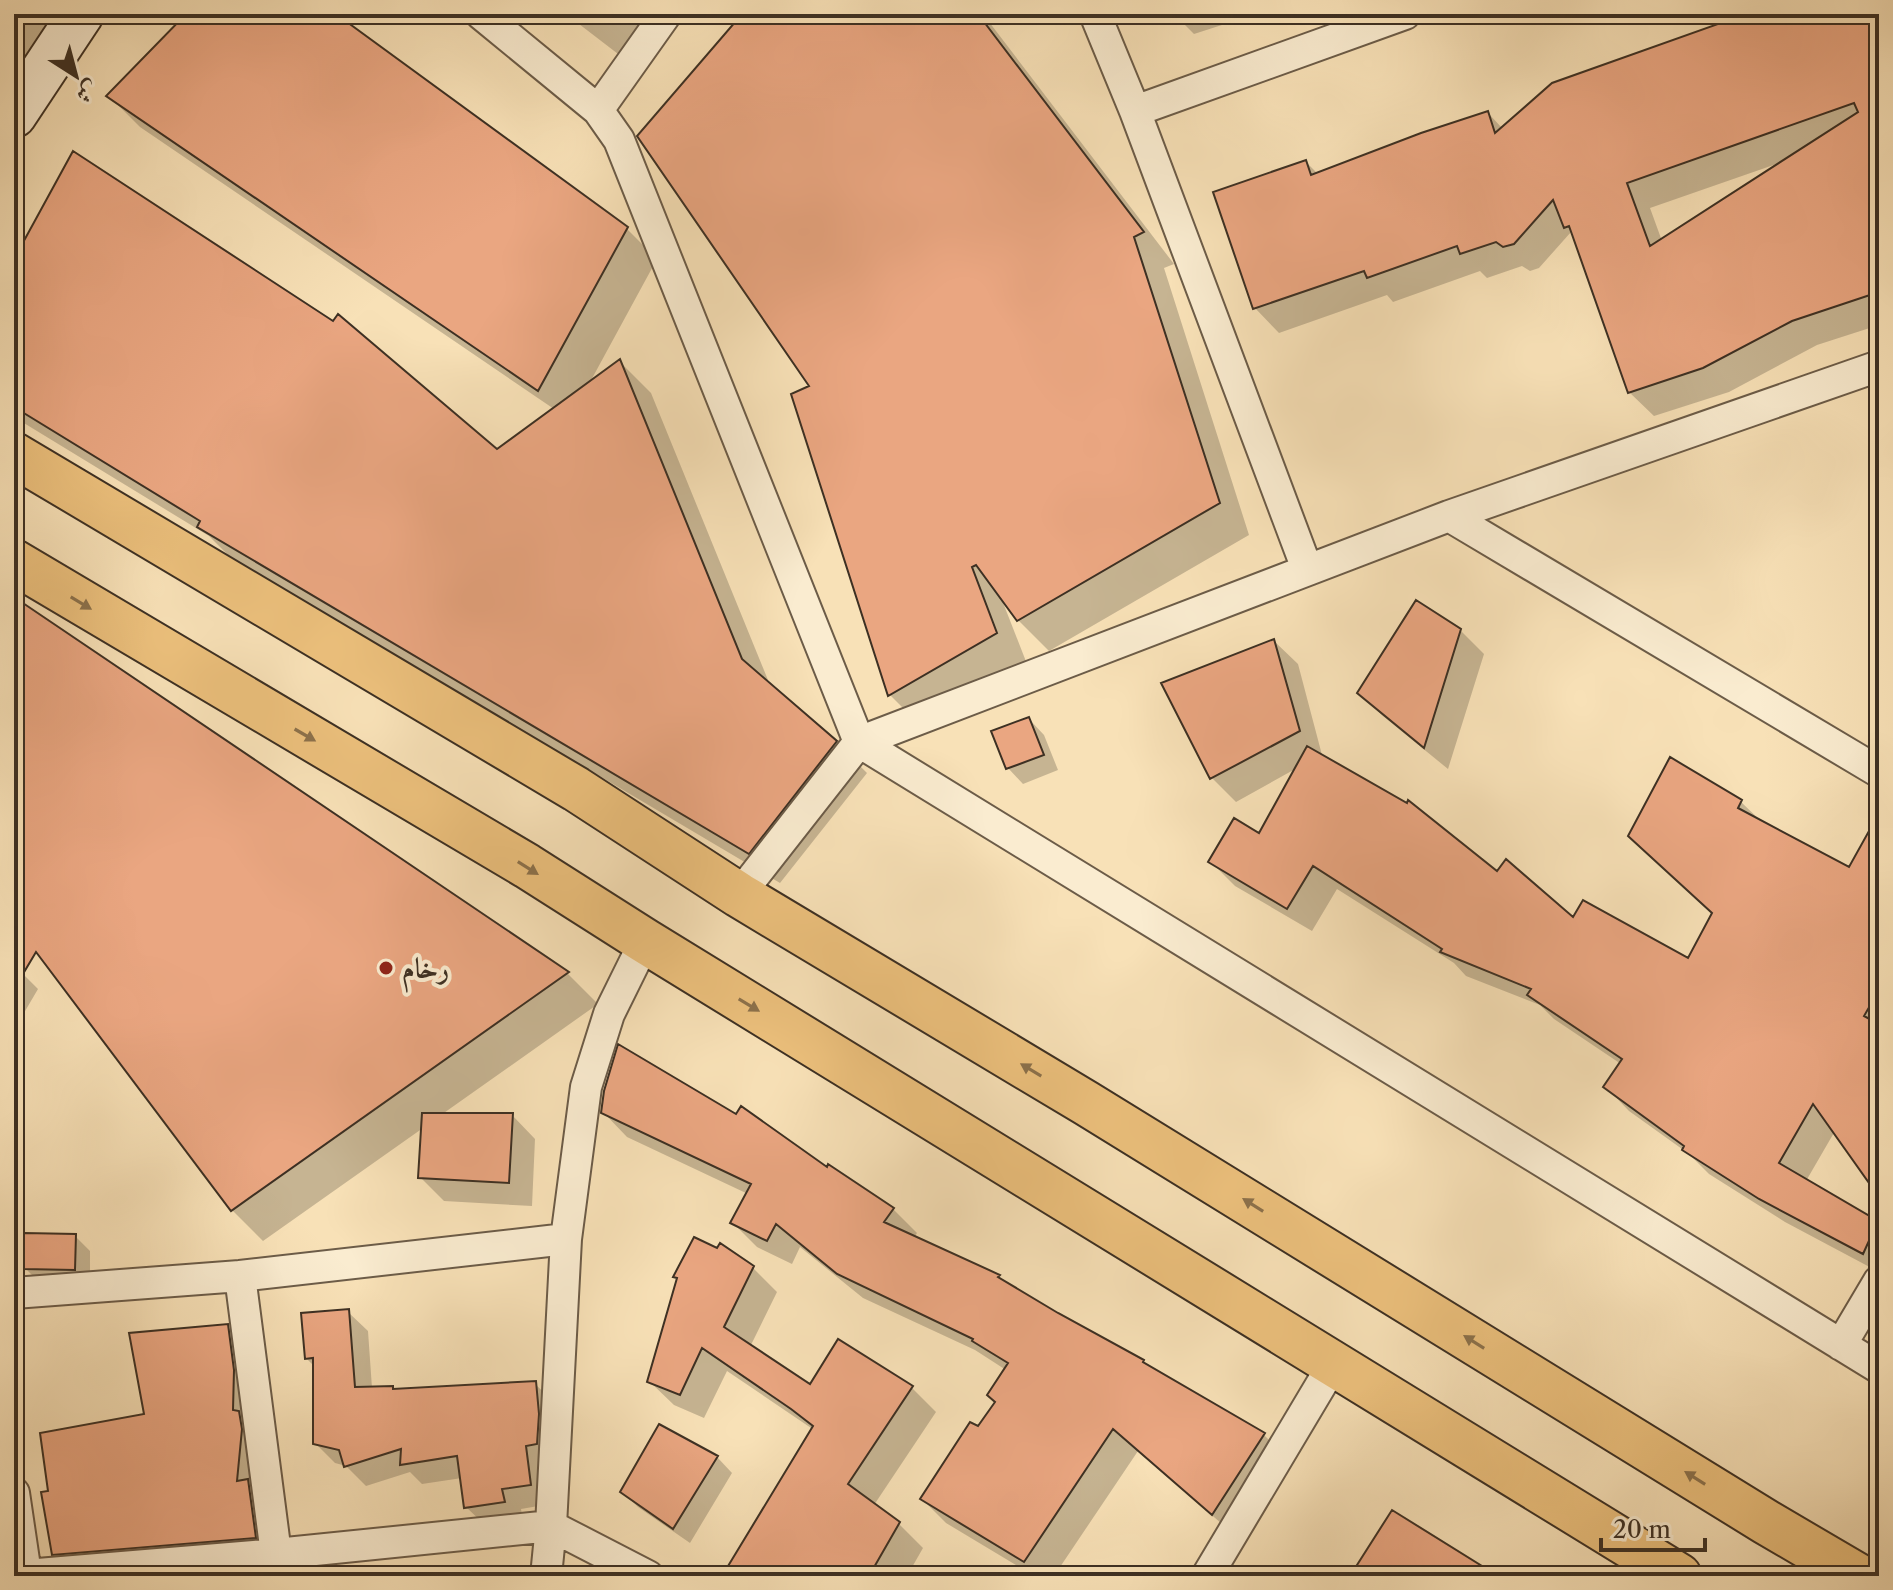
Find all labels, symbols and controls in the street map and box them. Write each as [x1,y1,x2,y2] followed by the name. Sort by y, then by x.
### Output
[36,36,116,116] north arrow
[71,74,104,109] text: ش
[70,595,92,609] one-way arrow
[293,728,316,742] one-way arrow
[517,860,539,874] one-way arrow
[402,951,449,993] place label: رخام
[377,959,395,977] marker: رخام
[738,997,760,1011] one-way arrow
[1020,1063,1042,1077] one-way arrow
[1242,1198,1263,1213] one-way arrow
[1463,1335,1485,1349] one-way arrow
[1684,1472,1706,1486] one-way arrow
[1601,1502,1705,1552] scale bar
[1613,1515,1671,1544] text: 20 m

